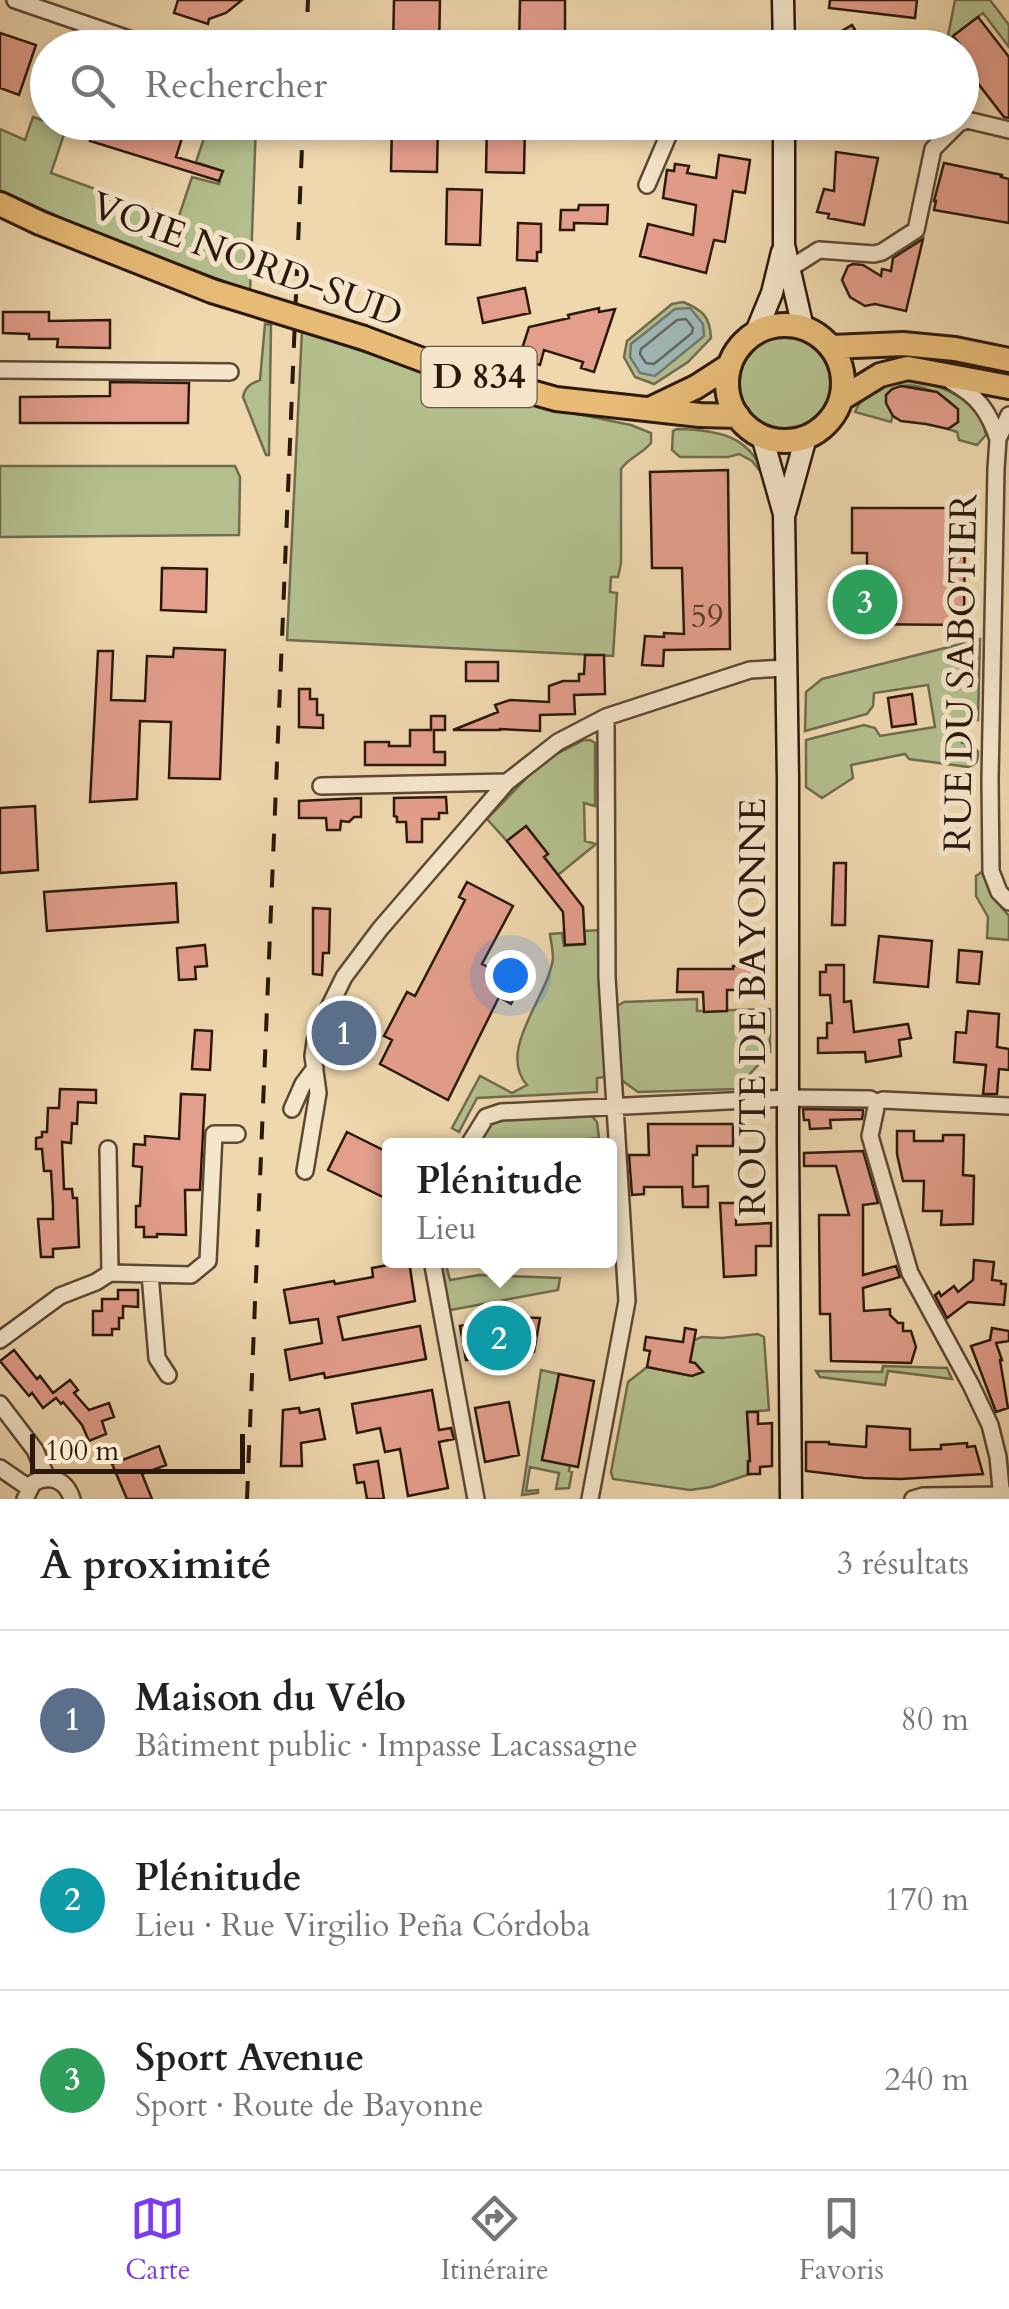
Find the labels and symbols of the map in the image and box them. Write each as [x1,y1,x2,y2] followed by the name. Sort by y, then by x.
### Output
[84,180,410,340] street label: VOIE NORD-SUD
[422,347,536,407] road number: D 834
[932,493,990,853] street label: RUE DU SABOTIER
[832,564,898,640] pin: 3
[691,595,723,639] house number: 59
[727,798,779,1216] street label: ROUTE DE BAYONNE
[485,950,536,1001] your location
[312,996,376,1070] pin: 1
[466,1300,532,1376] pin: 2
[30,1429,245,1474] scale bar

